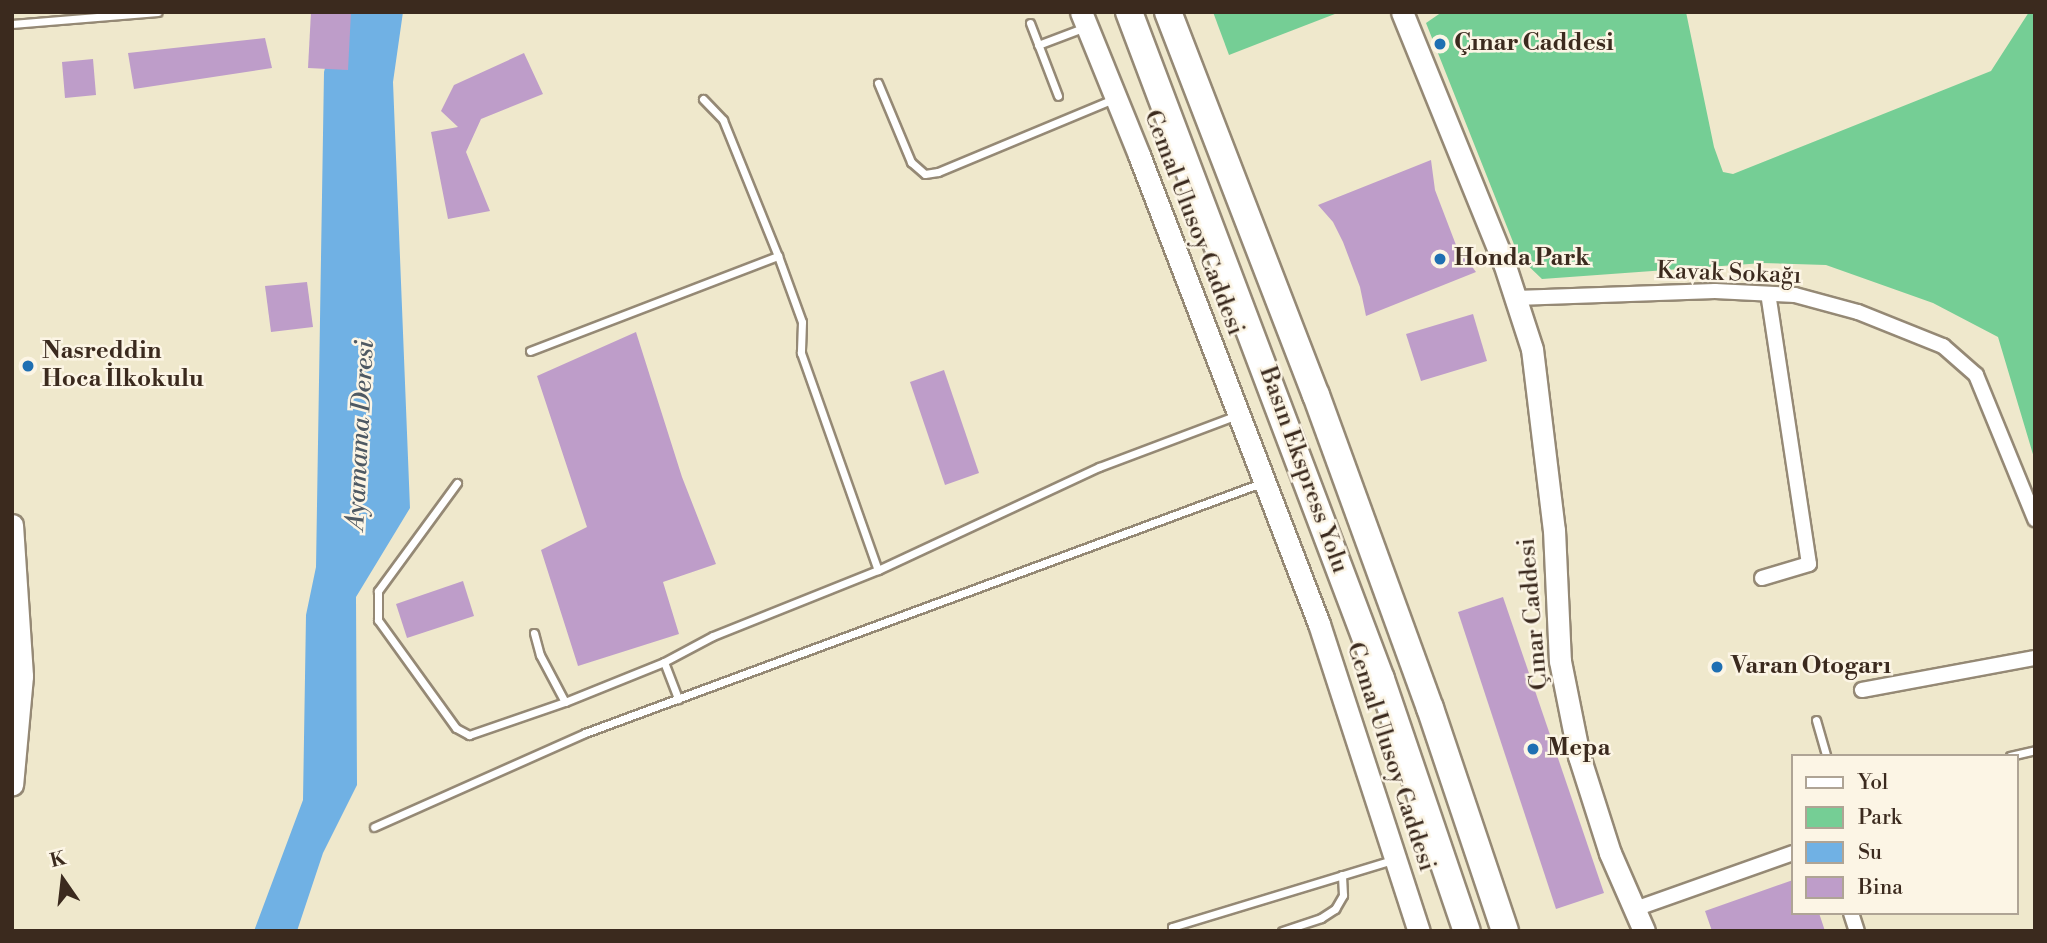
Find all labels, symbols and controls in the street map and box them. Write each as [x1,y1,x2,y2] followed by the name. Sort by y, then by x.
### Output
[1454,30,1614,58] place label: Çınar Caddesi
[1432,36,1448,52] marker: Çınar Caddesi
[1137,106,1249,340] street label: Cemal Ulusoy Caddesi
[1454,245,1590,273] place label: Honda Park
[1432,251,1448,267] marker: Honda Park
[1656,257,1802,291] street label: Kavak Sokağı
[42,338,204,394] place label: Nasreddin Hoca İlkokulu
[340,339,382,531] water label: Ayamama Deresi
[20,358,36,374] marker: Nasreddin Hoca İlkokulu
[1252,363,1354,577] street label: Basın Ekspress Yolu
[1513,537,1555,691] street label: Çınar Caddesi
[1339,639,1441,875] street label: Cemal Ulusoy Caddesi
[1731,653,1891,681] place label: Varan Otogarı
[1709,659,1725,675] marker: Varan Otogarı
[1547,735,1610,763] place label: Mepa
[1525,741,1541,757] marker: Mepa
[1792,754,2019,915] legend
[1858,770,1888,796] text: Yol
[1858,805,1902,831] text: Park
[1858,840,1882,866] text: Su
[28,845,98,915] north arrow
[48,846,68,873] text: K
[1858,875,1903,901] text: Bina

